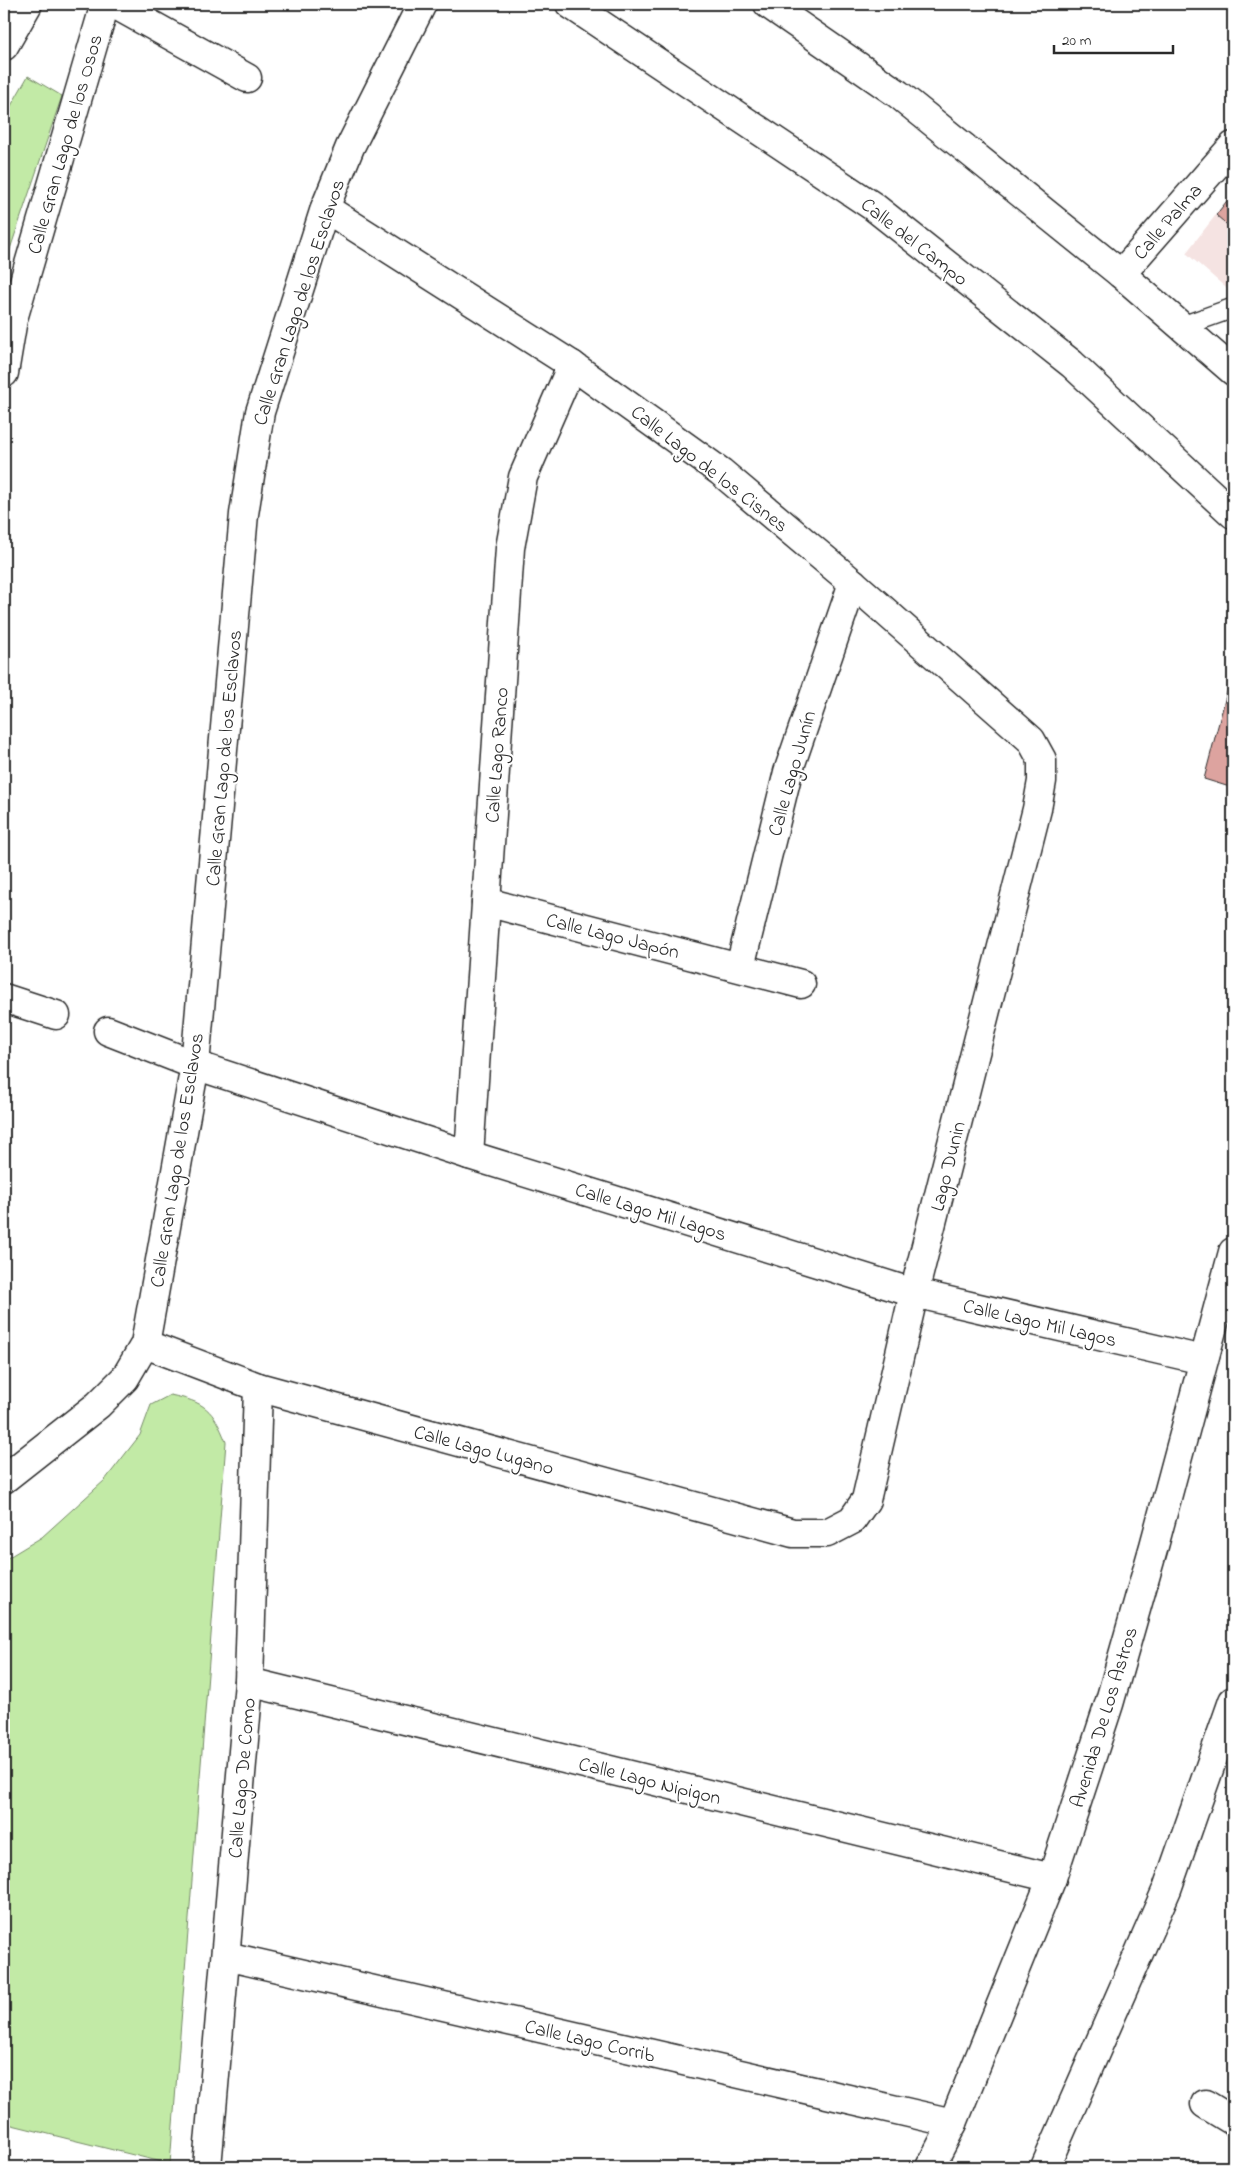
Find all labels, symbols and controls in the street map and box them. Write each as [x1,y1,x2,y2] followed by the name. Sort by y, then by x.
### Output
[1054,22,1173,54] scale bar
[1062,30,1092,52] text: 20 m
[21,31,113,258] street label: Calle Gran Lago de los Osos
[247,176,355,430] street label: Calle Gran Lago de los Esclavos
[1127,178,1210,267] street label: Calle Palma
[853,192,973,294] street label: Calle del Campo
[623,399,793,542] street label: Calle Lago de los Cisnes
[200,629,252,888] street label: Calle Gran Lago de los Esclavos
[479,686,519,824] street label: Calle Lago Ranco
[762,707,826,840] street label: Calle Lago Junín
[542,907,682,969] street label: Calle Lago Japón
[144,1031,214,1290] street label: Calle Gran Lago de los Esclavos
[924,1118,976,1215] street label: Lago Dunin
[571,1177,730,1251] street label: Calle Lago Mil Lagos
[959,1293,1119,1357] street label: Calle Lago Mil Lagos
[410,1419,557,1485] street label: Calle Lago Lugano
[1064,1624,1147,1812] street label: Avenida De Los Astros
[222,1697,266,1860] street label: Calle Lago De Como
[575,1751,724,1815] street label: Calle Lago Nipigon
[521,2013,658,2073] street label: Calle Lago Corrib

